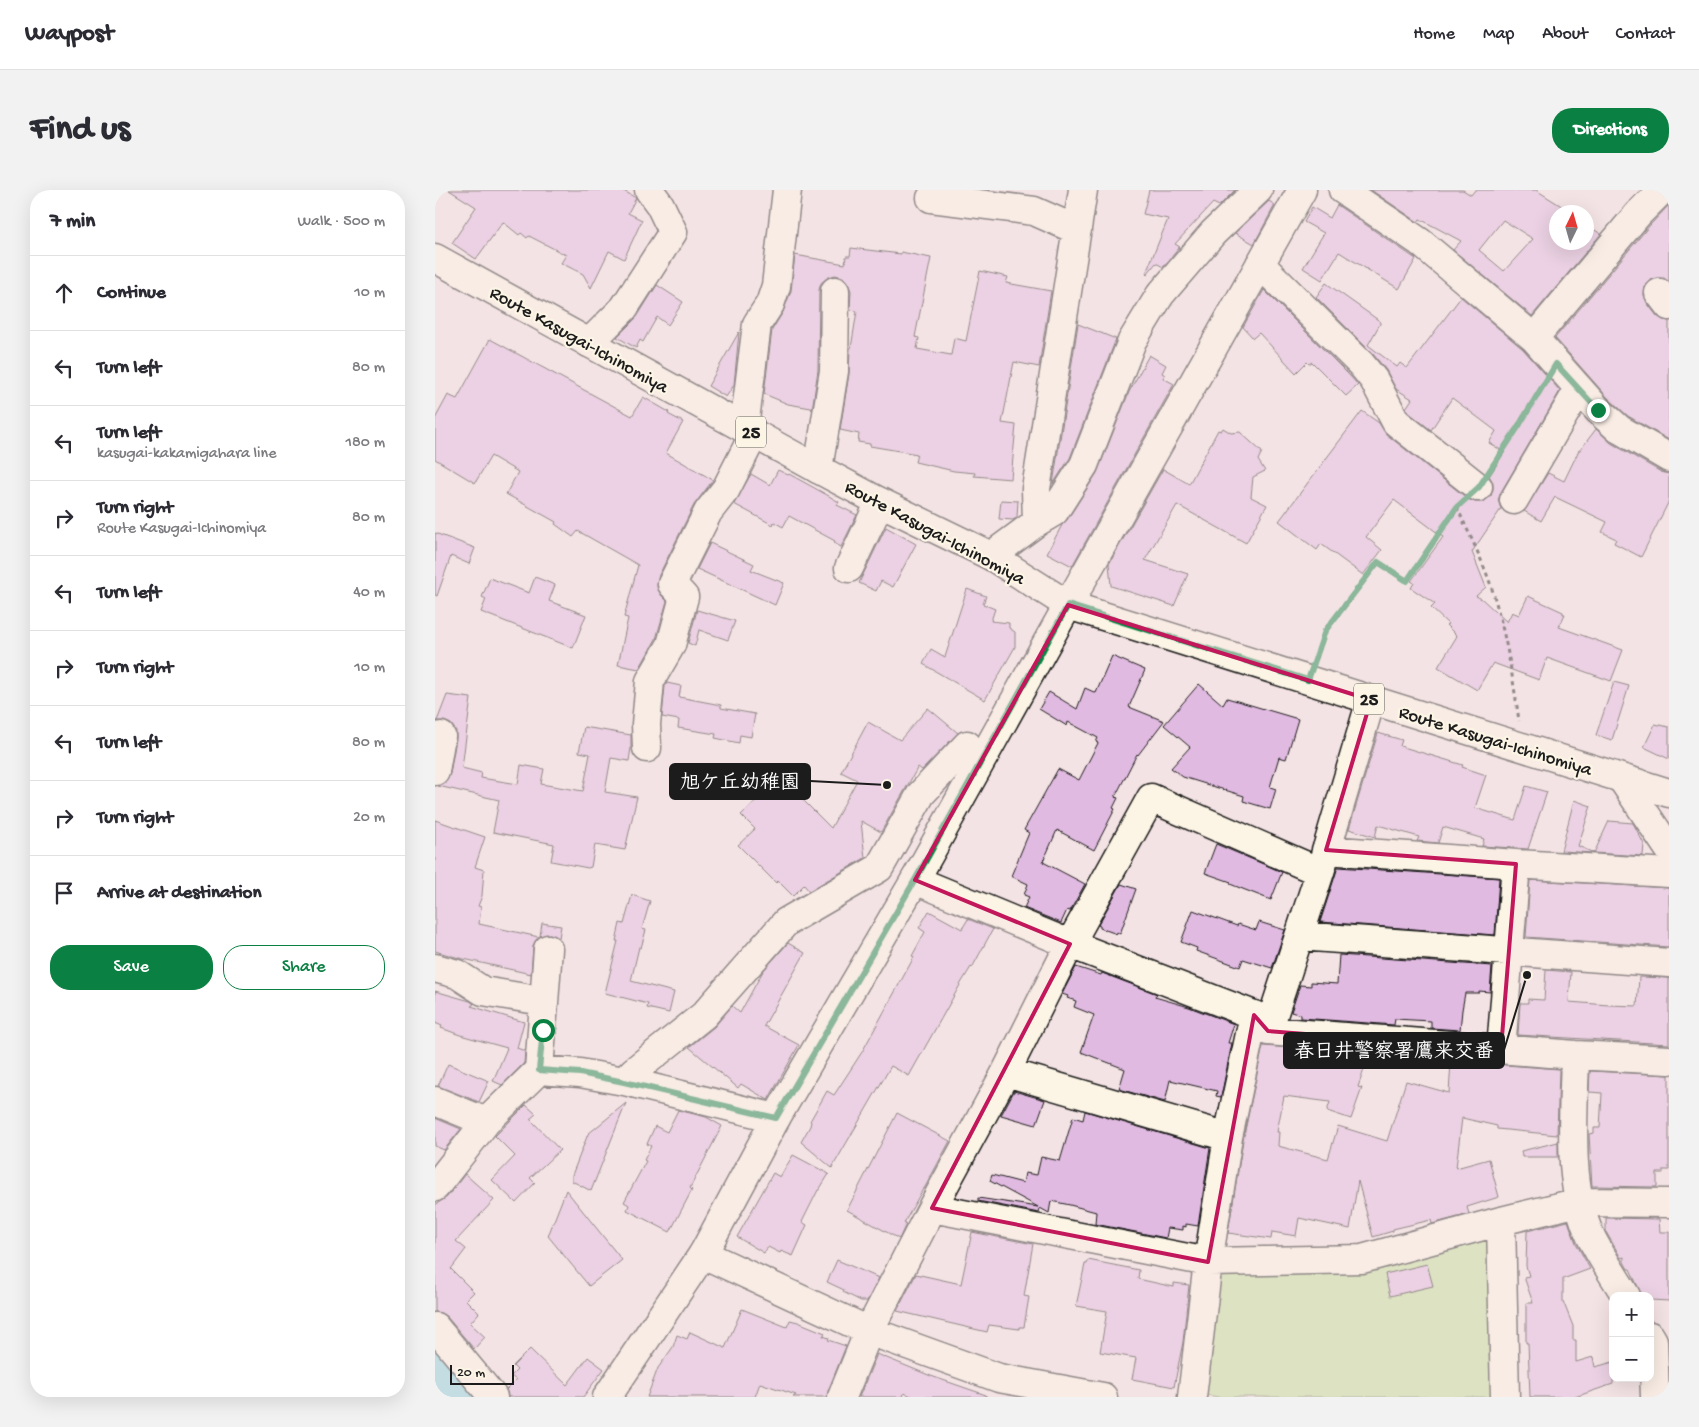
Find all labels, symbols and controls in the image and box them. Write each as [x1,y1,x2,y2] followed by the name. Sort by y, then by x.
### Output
[25,20,113,49] text: Waypost
[1413,24,1455,45] text: Home
[1483,24,1514,45] text: Map
[1542,24,1588,45] text: About
[1616,24,1674,45] text: Contact
[1552,108,1669,153] button: Directions
[30,110,130,151] text: Find us
[1549,205,1594,250] north arrow
[50,210,95,235] text: 7 min
[298,213,385,232] text: Walk · 500 m
[50,279,78,307] icon: ahead
[97,282,166,305] text: Continue
[485,282,673,401] street label: Route Kasugai-Ichinomiya
[354,284,385,303] text: 10 m
[50,354,78,382] icon: left
[97,357,161,380] text: Turn left
[352,359,385,378] text: 80 m
[1587,399,1610,422] route end
[736,416,766,448] road number: 25
[97,422,161,445] text: Turn left
[50,429,78,457] icon: left
[346,434,385,453] text: 180 m
[97,445,276,464] text: kasugai-kakamigahara line
[840,477,1030,592] street label: Route Kasugai-Ichinomiya
[97,497,173,520] text: Turn right
[50,504,78,532] icon: right
[352,509,385,528] text: 80 m
[97,520,266,539] text: Route Kasugai-Ichinomiya
[50,579,78,607] icon: left
[97,582,161,605] text: Turn left
[353,584,385,603] text: 40 m
[50,654,78,682] icon: right
[97,657,173,680] text: Turn right
[354,659,385,678] text: 10 m
[1354,684,1384,714] road number: 25
[1396,702,1596,783] street label: Route Kasugai-Ichinomiya
[50,729,78,757] icon: left
[97,732,161,755] text: Turn left
[352,734,385,753] text: 80 m
[670,764,810,799] callout: 旭ケ丘幼稚園
[680,771,800,796] text: 旭ケ丘幼稚園
[50,804,78,832] icon: right
[97,807,173,830] text: Turn right
[353,809,385,828] text: 20 m
[50,879,78,907] icon: arrive
[97,882,261,905] text: Arrive at destination
[50,945,213,990] button: Save
[223,945,385,990] button: Share
[532,1019,555,1042] route start
[1284,1033,1504,1068] callout: 春日井警察署鷹来交番
[1294,1040,1494,1065] text: 春日井警察署鷹来交番
[1609,1292,1654,1382] map controls
[1609,1292,1654,1337] button: +
[1609,1337,1654,1382] button: −
[450,1362,514,1385] scale bar
[457,1365,485,1382] text: 20 m

